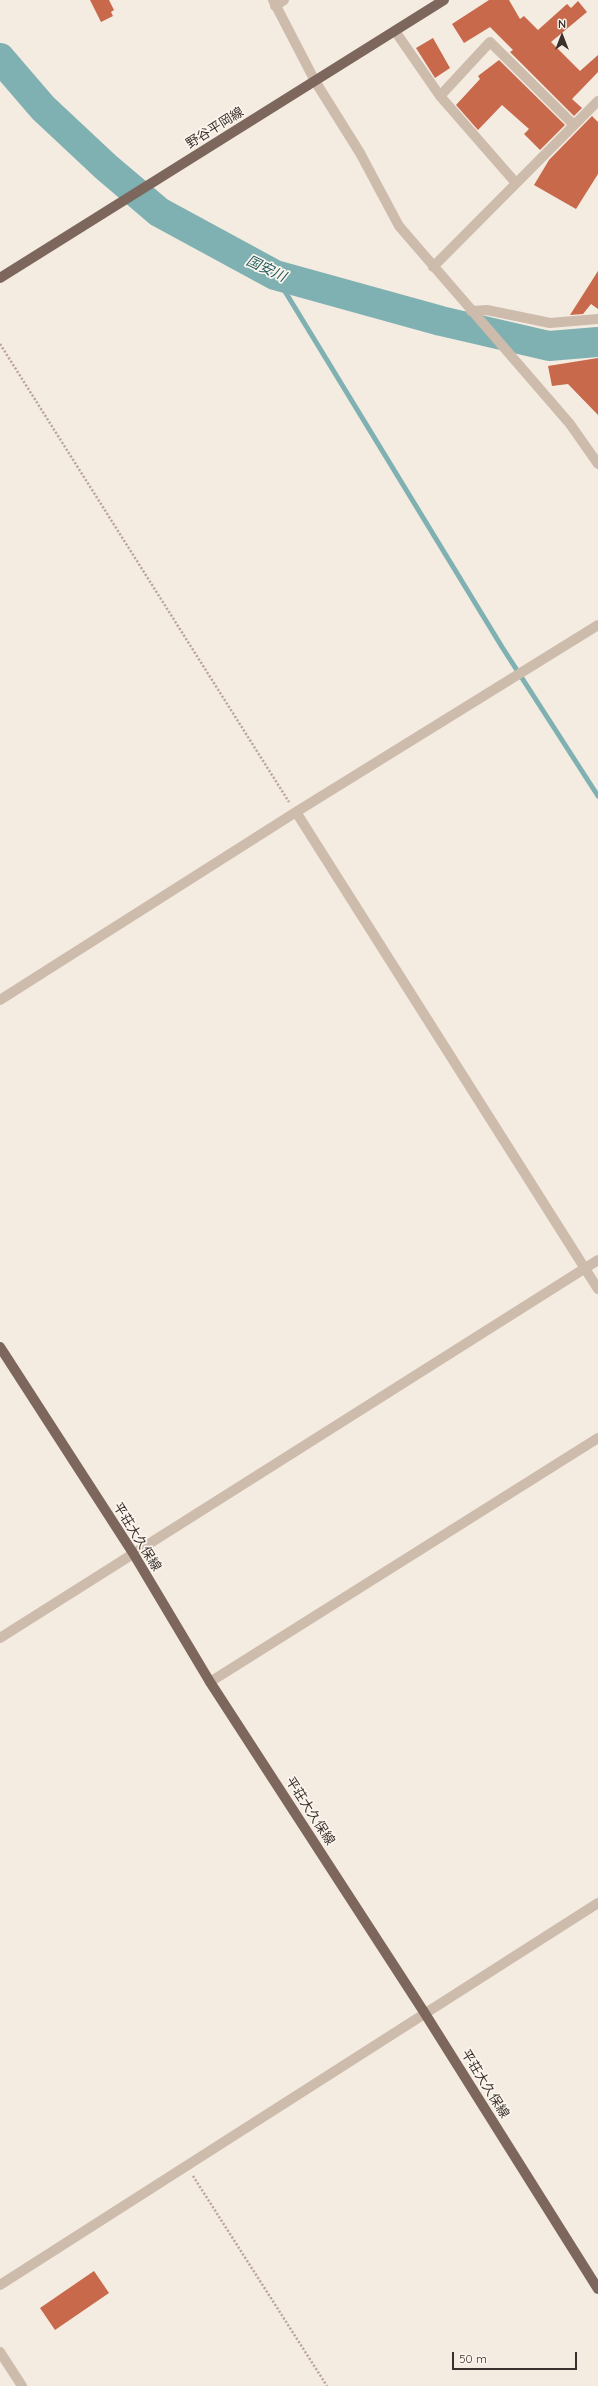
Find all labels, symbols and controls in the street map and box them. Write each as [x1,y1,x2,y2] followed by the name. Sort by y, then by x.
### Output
[542,16,582,56] north arrow
[558,17,566,31] text: N
[183,104,247,152] street label: 野谷平岡線
[243,253,289,285] water label: 国安川
[110,1500,164,1574] street label: 平荘大久保線
[282,1774,338,1848] street label: 平荘大久保線
[458,2047,512,2121] street label: 平荘大久保線
[454,2344,579,2370] scale bar
[459,2351,487,2366] text: 50 m

